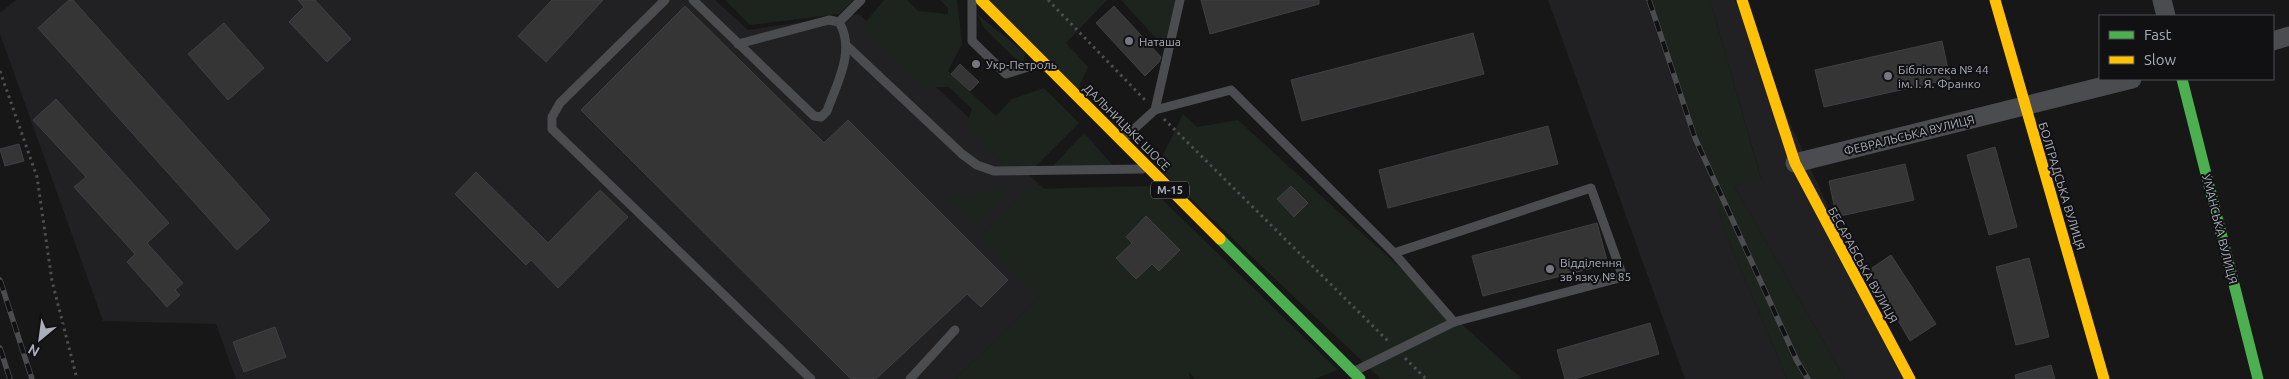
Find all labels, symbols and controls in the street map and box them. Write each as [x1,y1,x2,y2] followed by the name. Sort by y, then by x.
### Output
[2099,15,2274,80] legend
[2144,26,2172,43] text: Fast
[1123,35,1135,47] marker: Наташа
[1139,35,1181,48] place label: Наташа
[2144,51,2177,68] text: Slow
[970,58,982,70] marker: Укр-Петроль
[986,58,1057,71] place label: Укр-Петроль
[1898,63,1989,90] place label: Бібліотека № 44 ім. І. Я. Франко
[1882,70,1894,82] marker: Бібліотека № 44 ім. І. Я. Франко
[1081,81,1173,173] street label: ДАЛЬНИЦЬКЕ ШОСЕ
[1842,112,1976,158] street label: ФЕВРАЛЬСЬКА ВУЛИЦЯ
[2036,120,2088,252] street label: БОЛГРАДСЬКА ВУЛИЦЯ
[2200,173,2240,285] street label: УМАНСЬКА ВУЛИЦЯ
[1151,182,1189,198] road number: М-15
[1826,205,1900,325] street label: БЕСАРАБСЬКА ВУЛИЦЯ
[1560,256,1631,283] place label: Відділення зв'язку № 85
[1544,263,1556,275] marker: Відділення зв'язку № 85
[15,314,65,364] north arrow
[25,341,42,360] text: N

